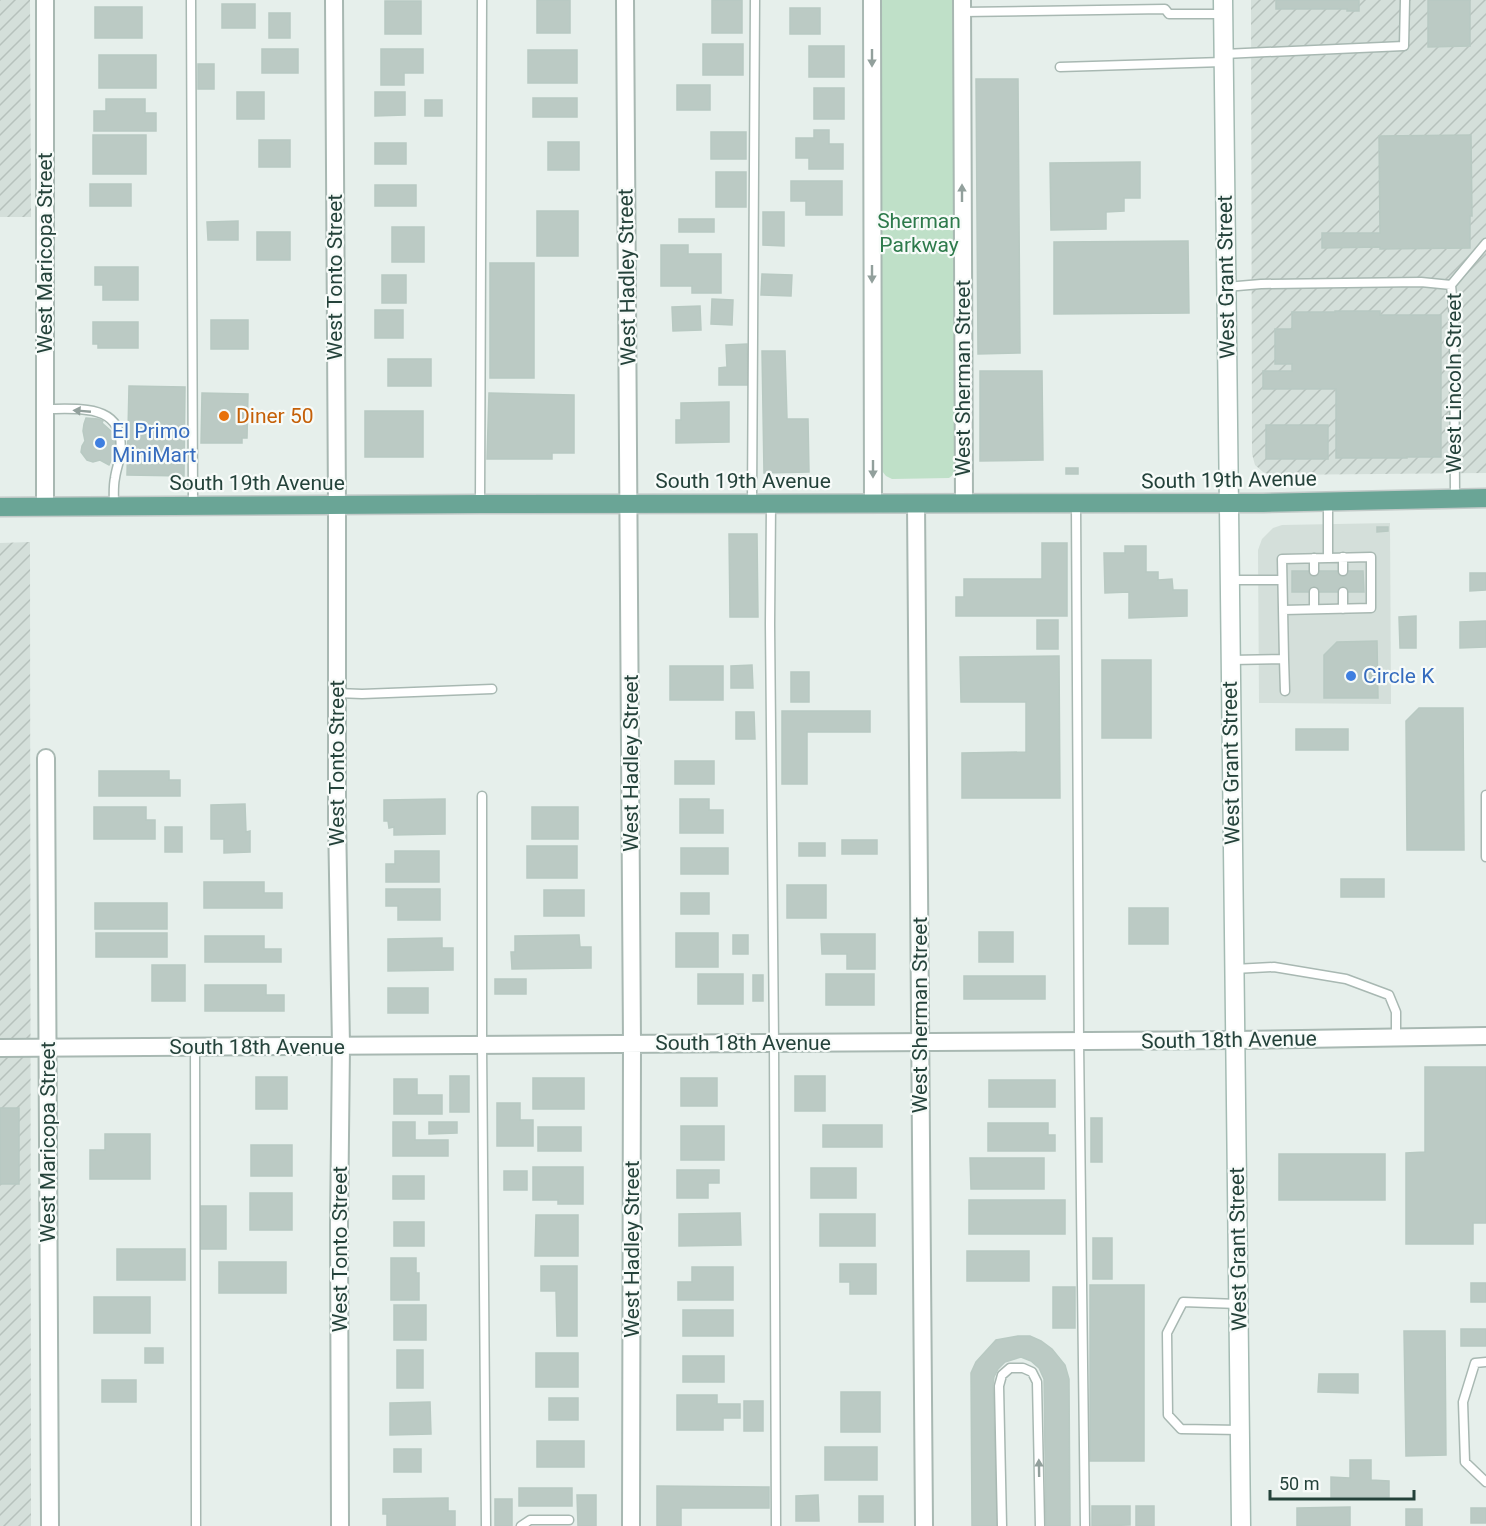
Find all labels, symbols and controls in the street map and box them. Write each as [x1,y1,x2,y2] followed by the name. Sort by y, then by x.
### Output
[867,49,877,68] one-way arrow
[33,152,57,354] street label: West Maricopa Street
[957,183,967,202] one-way arrow
[613,188,641,366] street label: West Hadley Street
[323,194,347,360] street label: West Tonto Street
[1213,195,1239,359] street label: West Grant Street
[877,209,961,257] park label: Sherman Parkway
[867,265,877,284] one-way arrow
[951,280,975,476] street label: West Sherman Street
[1442,293,1466,473] street label: West Lincoln Street
[236,404,314,428] place label: Diner 50
[73,406,92,415] one-way arrow
[217,409,231,423] marker: Diner 50
[112,419,197,467] place label: El Primo MiniMart
[93,436,107,450] marker: El Primo MiniMart
[868,460,878,479] one-way arrow
[1141,466,1317,494] street label: South 19th Avenue
[655,469,831,493] street label: South 19th Avenue
[169,471,345,495] street label: South 19th Avenue
[1363,664,1435,688] place label: Circle K
[1344,669,1358,683] marker: Circle K
[619,674,643,852] street label: West Hadley Street
[325,680,349,846] street label: West Tonto Street
[1218,681,1244,845] street label: West Grant Street
[908,917,932,1113] street label: West Sherman Street
[1141,1026,1317,1054] street label: South 18th Avenue
[655,1031,831,1055] street label: South 18th Avenue
[169,1035,345,1059] street label: South 18th Avenue
[36,1041,60,1243] street label: West Maricopa Street
[620,1160,644,1338] street label: West Hadley Street
[328,1166,352,1332] street label: West Tonto Street
[1225,1167,1251,1331] street label: West Grant Street
[1034,1458,1044,1477] one-way arrow
[1270,1463,1414,1501] scale bar
[1279,1473,1319,1494] text: 50 m

